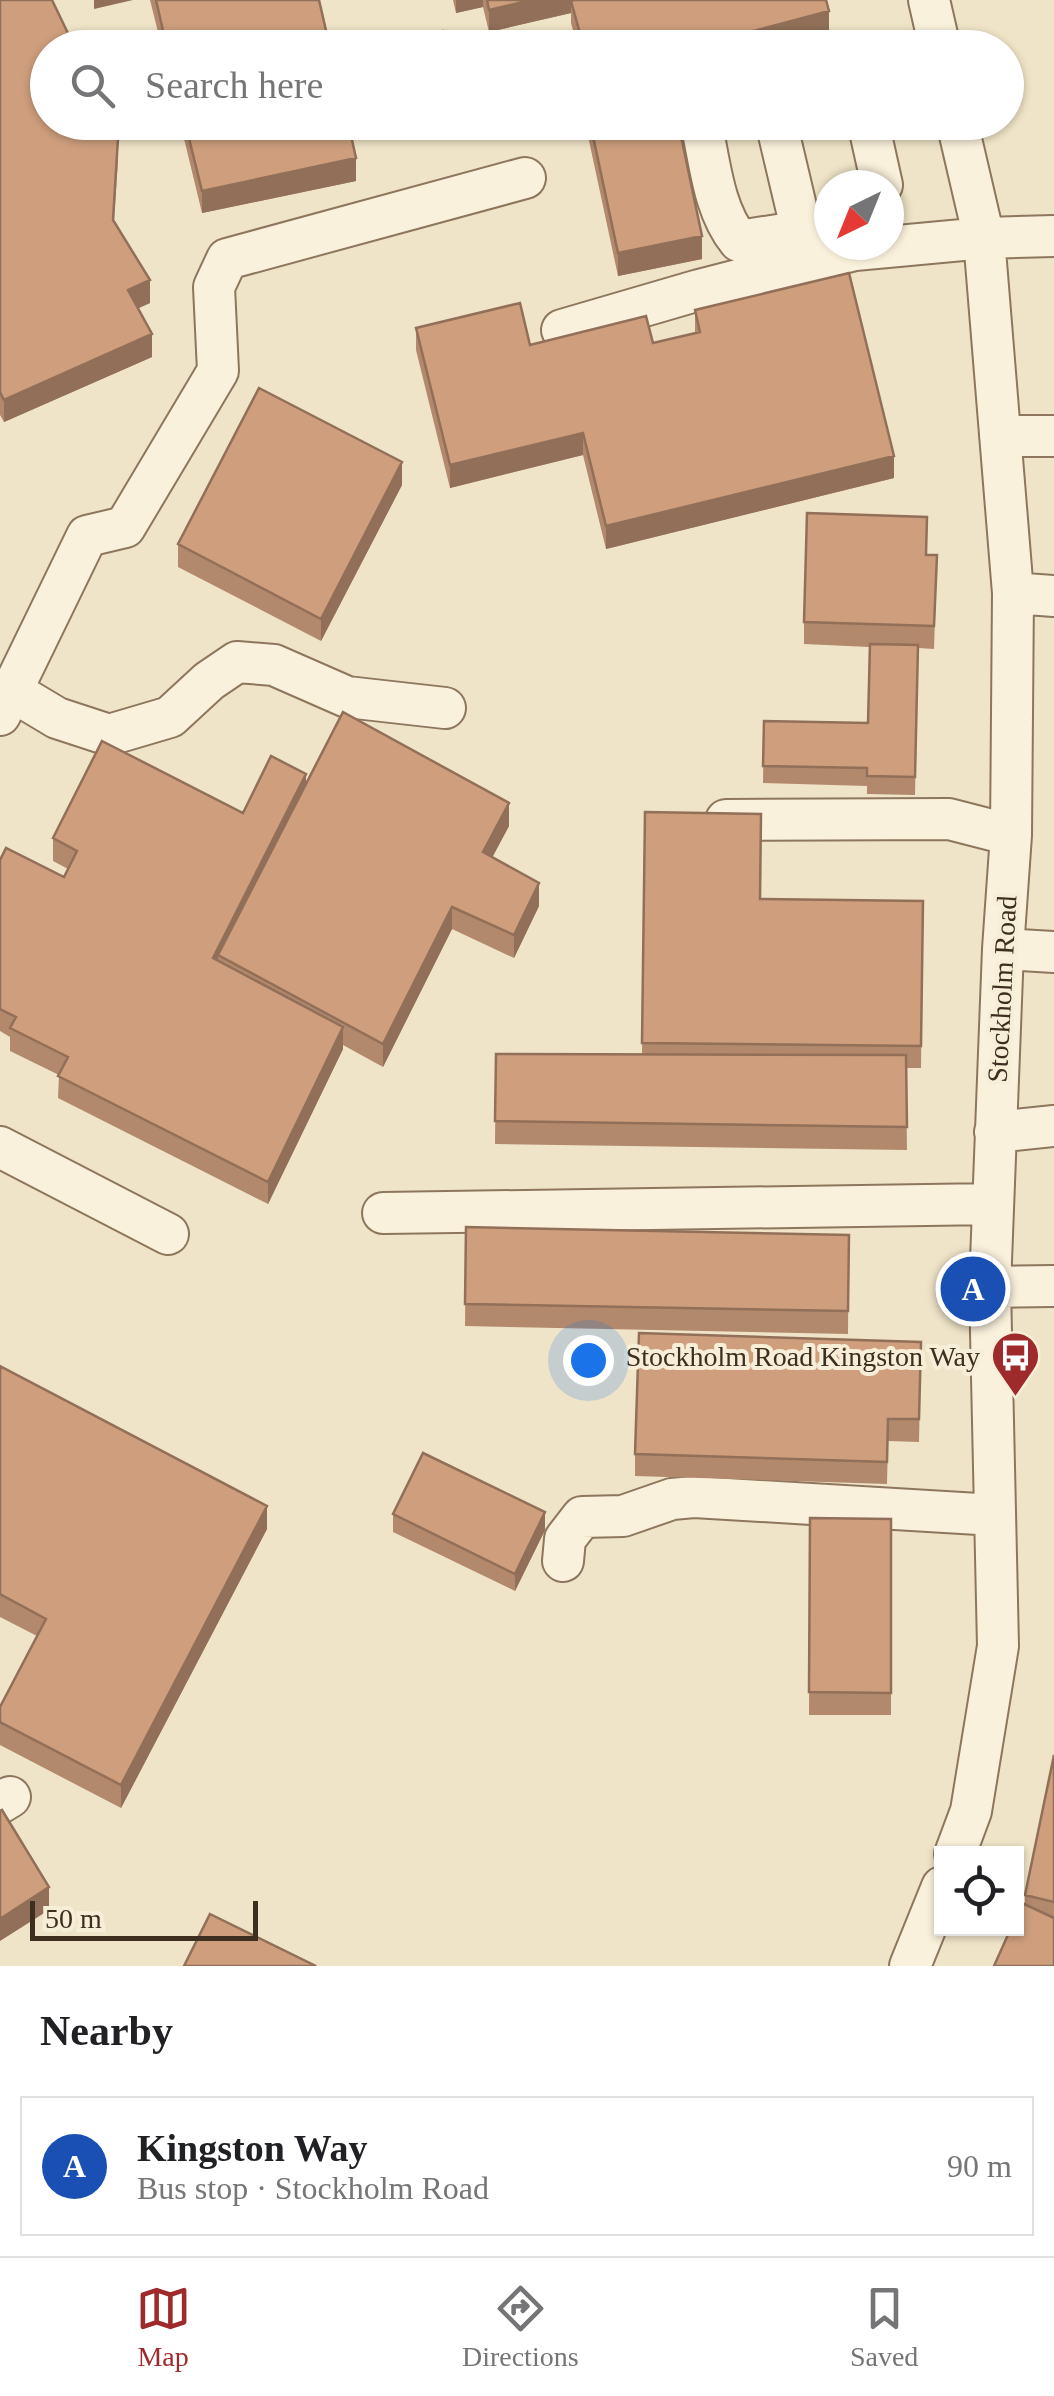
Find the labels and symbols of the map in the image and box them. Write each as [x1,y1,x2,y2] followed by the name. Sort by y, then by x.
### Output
[814,170,904,260] north arrow
[982,895,1022,1083] street label: Stockholm Road
[940,1252,1006,1326] pin: A
[989,1330,1041,1398] bus stop icon: Stockholm Road Kingston Way
[563,1335,614,1386] your location
[626,1341,980,1372] place label: Stockholm Road Kingston Way
[30,1896,258,1940] scale bar

